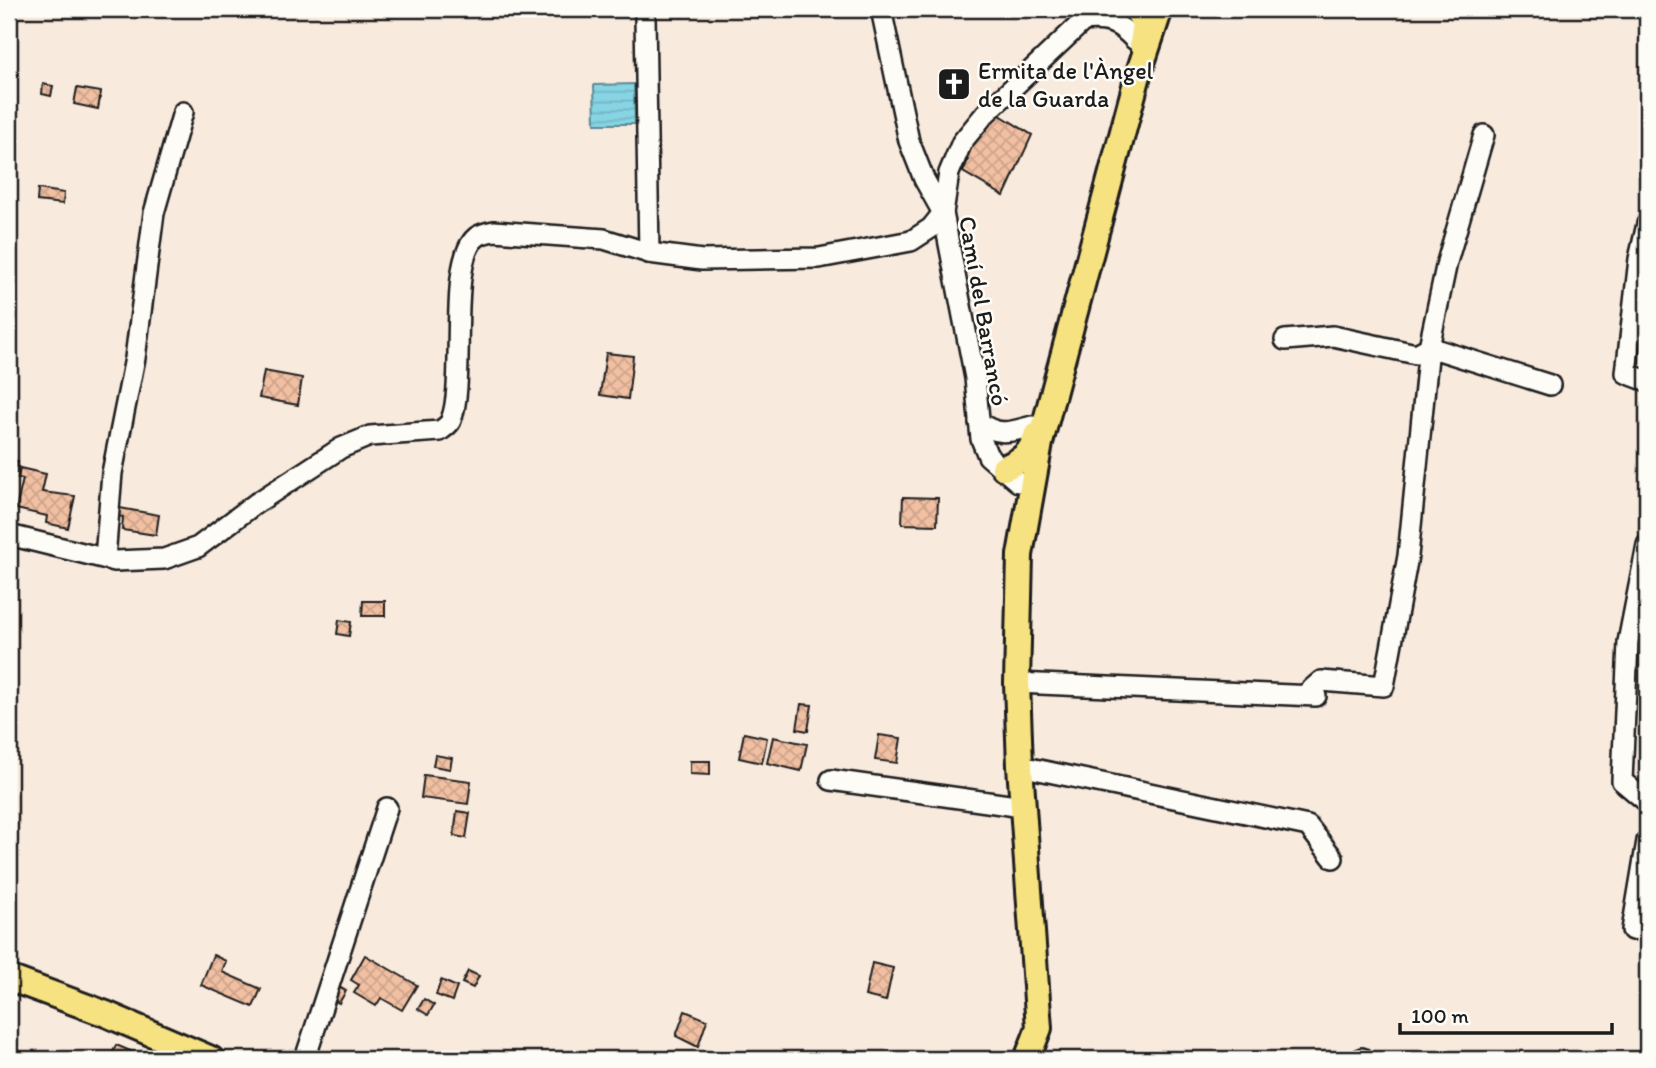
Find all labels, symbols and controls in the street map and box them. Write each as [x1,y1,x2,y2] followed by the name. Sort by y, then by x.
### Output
[978,56,1154,113] place label: Ermita de l'Àngel de la Guarda
[935,65,973,103] church icon: Ermita de l'Àngel de la Guarda
[953,214,1015,408] street label: Camí del Barrancó
[1400,991,1612,1035] scale bar
[1411,1003,1469,1028] text: 100 m

